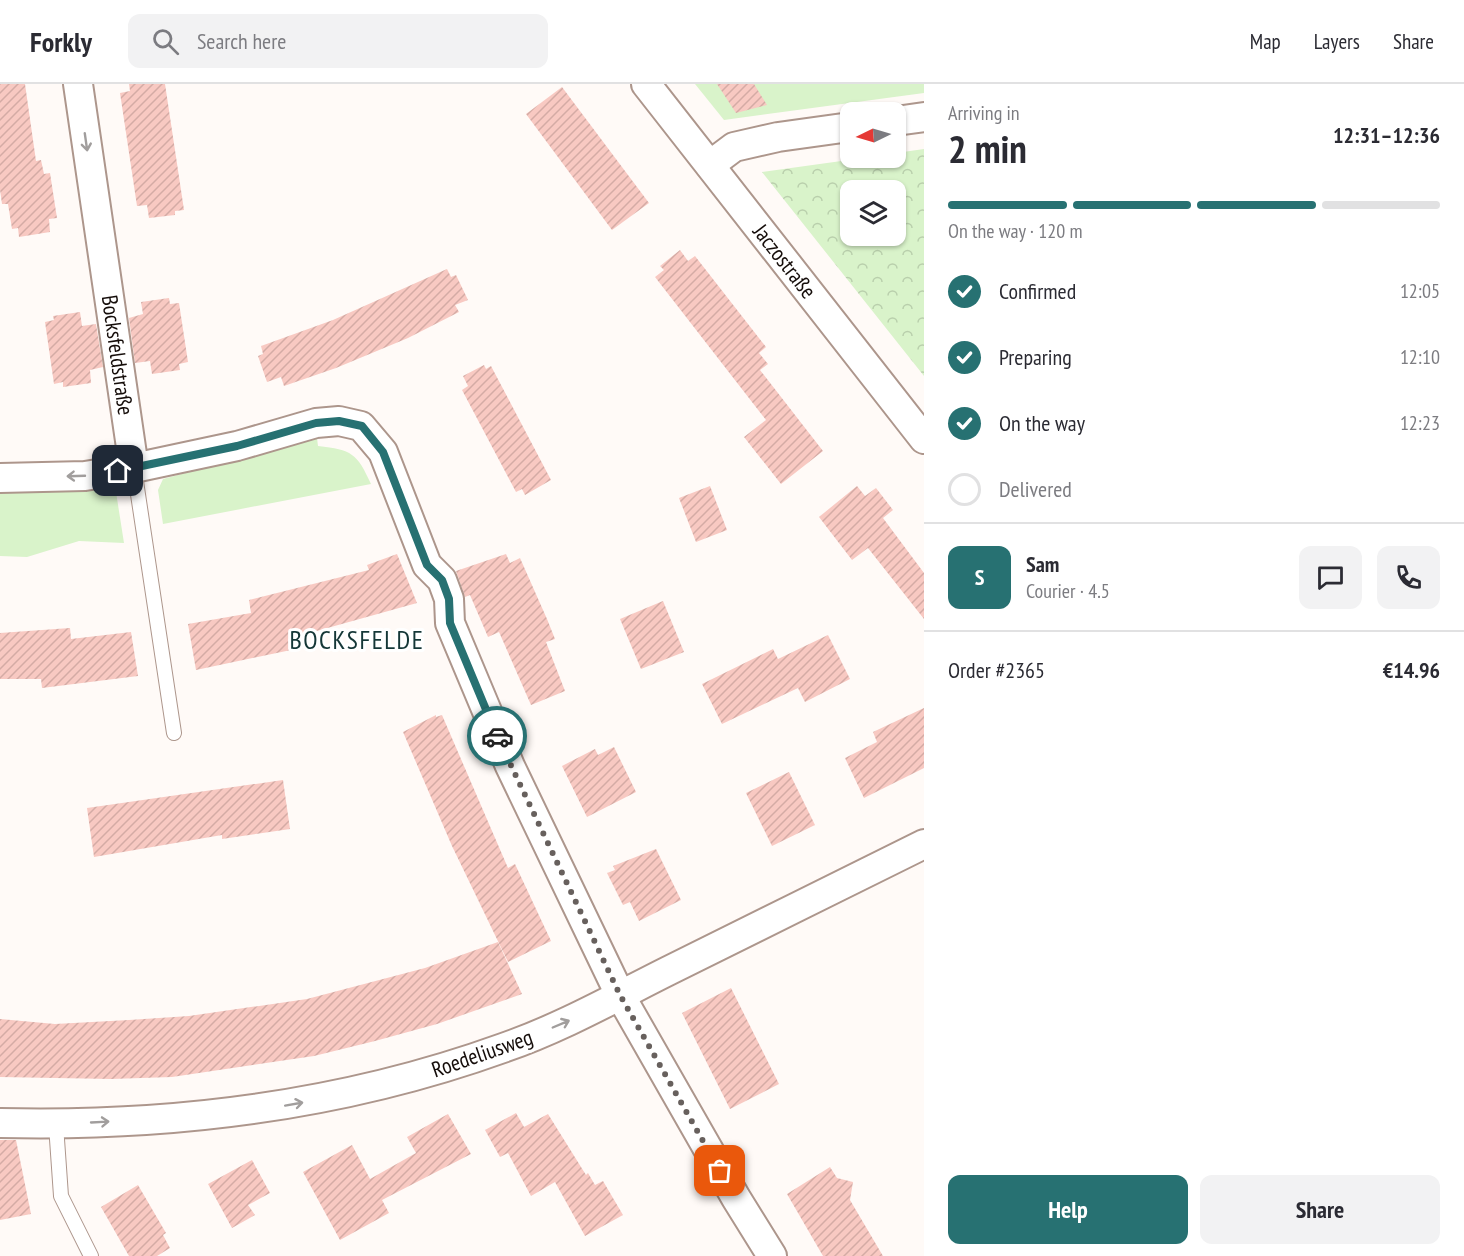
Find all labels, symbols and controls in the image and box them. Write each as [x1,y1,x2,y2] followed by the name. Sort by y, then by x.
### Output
[128,14,548,68] search box
[30,23,92,60] text: Forkly
[149,25,182,58] icon: search
[197,27,286,55] text: Search here
[1250,28,1281,55] text: Map
[1314,28,1360,55] text: Layers
[1393,28,1434,55] text: Share
[948,100,1020,126] text: Arriving in
[840,102,906,168] north arrow
[840,102,906,246] map controls
[1333,121,1440,149] text: 12:31–12:36
[948,123,1027,174] text: 2 min
[81,131,92,151] one-way arrow
[840,180,906,246] button: layers
[747,217,823,304] street label: Jaczostraße
[948,218,1083,244] text: On the way · 120 m
[948,275,981,308] icon: check
[999,277,1076,305] text: Confirmed
[1400,278,1440,304] text: 12:05
[96,293,140,417] street label: Bocksfeldstraße
[948,341,981,374] icon: check
[999,343,1072,371] text: Preparing
[1400,344,1440,370] text: 12:10
[948,407,981,440] icon: check
[999,409,1085,437] text: On the way
[1400,410,1440,436] text: 12:23
[92,445,143,496] pin
[101,454,134,487] icon: home
[67,470,87,481] one-way arrow
[999,475,1072,503] text: Delivered
[1299,546,1362,609] button: chat
[1377,546,1440,609] button: phone
[1026,550,1059,578] text: Sam
[975,563,984,591] text: S
[1026,578,1110,604] text: Courier · 4.5
[290,623,424,656] district label: BOCKSFELDE
[948,656,1045,684] text: Order #2365
[1383,656,1440,684] text: €14.96
[467,706,527,766] courier
[481,720,514,753] icon: car
[552,1018,570,1030] one-way arrow
[428,1023,536,1083] street label: Roedeliusweg
[284,1098,304,1109] one-way arrow
[90,1117,110,1128] one-way arrow
[694,1145,745,1196] pin
[703,1154,736,1187] icon: bag
[948,1175,1188,1244] button: Help
[1200,1175,1440,1244] button: Share

